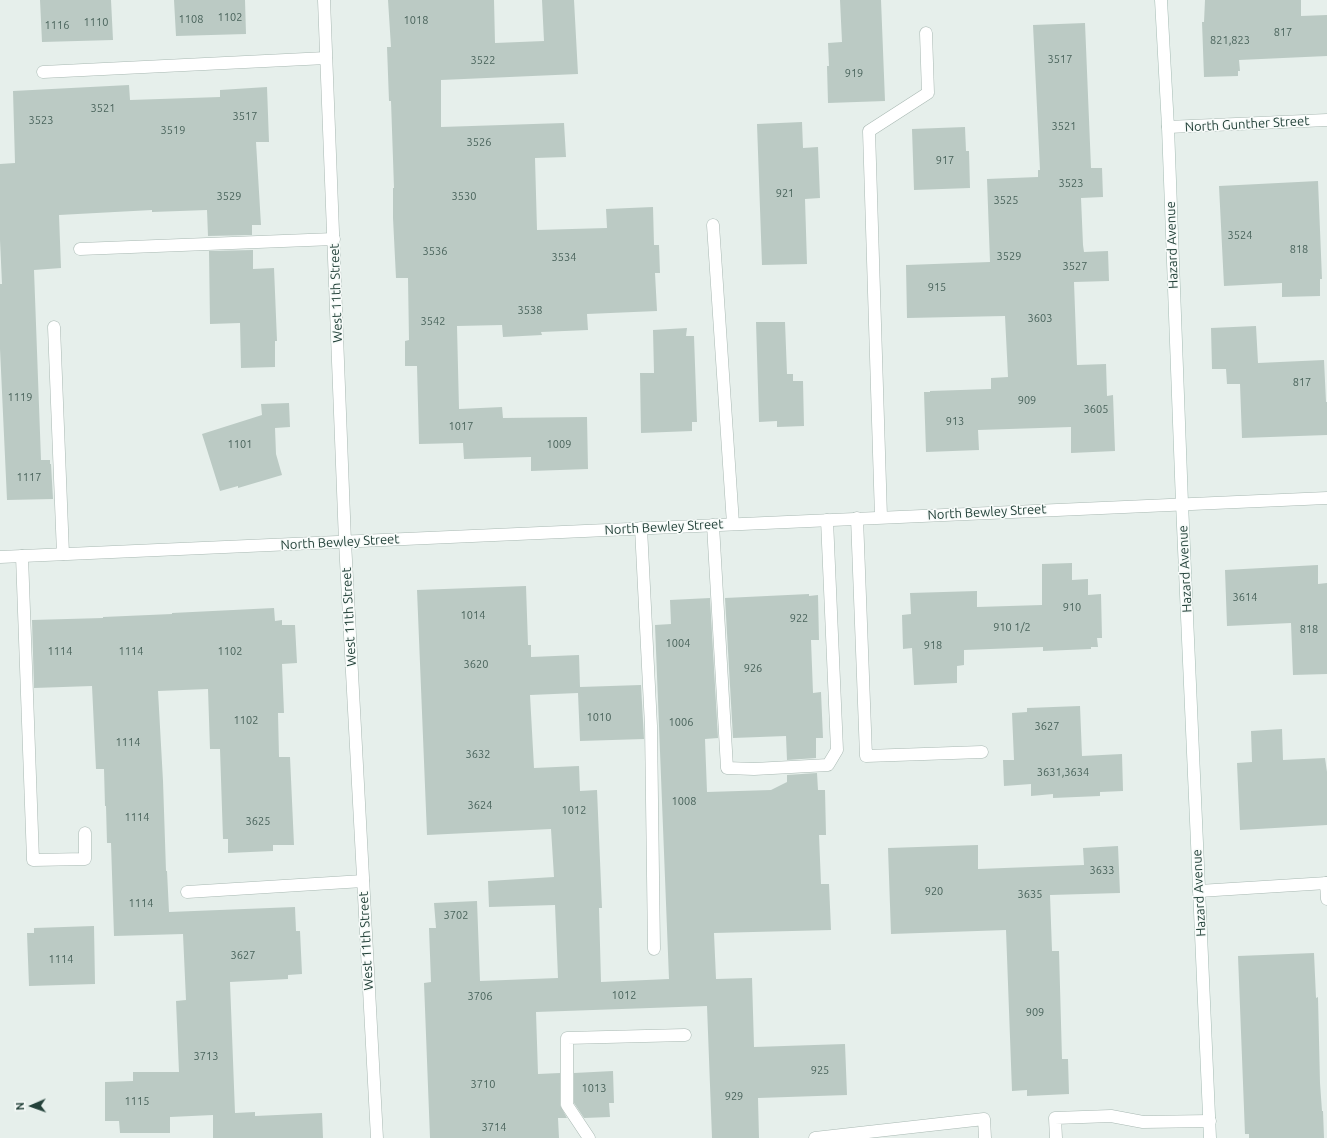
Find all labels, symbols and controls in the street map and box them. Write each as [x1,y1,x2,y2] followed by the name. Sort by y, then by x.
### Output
[218,10,242,24] house number: 1102
[179,12,203,26] house number: 1108
[404,13,428,27] house number: 1018
[84,15,108,29] house number: 1110
[45,18,69,32] house number: 1116
[1274,25,1292,39] house number: 817
[1210,33,1250,47] house number: 821,823
[1048,52,1072,66] house number: 3517
[471,53,495,67] house number: 3522
[845,66,863,80] house number: 919
[91,101,115,115] house number: 3521
[233,109,257,123] house number: 3517
[29,113,53,127] house number: 3523
[1184,113,1310,135] street label: North Gunther Street
[1052,119,1076,133] house number: 3521
[161,123,185,137] house number: 3519
[467,135,491,149] house number: 3526
[936,153,954,167] house number: 917
[1059,176,1083,190] house number: 3523
[776,186,794,200] house number: 921
[217,189,241,203] house number: 3529
[452,189,476,203] house number: 3530
[994,193,1018,207] house number: 3525
[1163,201,1181,289] street label: Hazard Avenue
[1228,228,1252,242] house number: 3524
[1290,242,1308,256] house number: 818
[326,243,346,343] street label: West 11th Street
[423,244,447,258] house number: 3536
[997,249,1021,263] house number: 3529
[552,250,576,264] house number: 3534
[1063,259,1087,273] house number: 3527
[928,280,946,294] house number: 915
[518,303,542,317] house number: 3538
[1028,311,1052,325] house number: 3603
[421,314,445,328] house number: 3542
[1293,375,1311,389] house number: 817
[8,390,32,404] house number: 1119
[1018,393,1036,407] house number: 909
[1084,402,1108,416] house number: 3605
[946,414,964,428] house number: 913
[449,419,473,433] house number: 1017
[228,437,252,451] house number: 1101
[547,437,571,451] house number: 1009
[17,470,41,484] house number: 1117
[927,501,1047,523] street label: North Bewley Street
[604,516,724,538] street label: North Bewley Street
[1175,525,1195,613] street label: Hazard Avenue
[280,531,400,553] street label: North Bewley Street
[339,567,359,667] street label: West 11th Street
[1233,590,1257,604] house number: 3614
[1063,600,1081,614] house number: 910
[461,608,485,622] house number: 1014
[790,611,808,625] house number: 922
[993,620,1031,634] house number: 910 1/2
[1300,622,1318,636] house number: 818
[666,636,690,650] house number: 1004
[924,638,942,652] house number: 918
[48,644,72,658] house number: 1114
[119,644,143,658] house number: 1114
[218,644,242,658] house number: 1102
[464,657,488,671] house number: 3620
[744,661,762,675] house number: 926
[587,710,611,724] house number: 1010
[234,713,258,727] house number: 1102
[669,715,693,729] house number: 1006
[1035,719,1059,733] house number: 3627
[116,735,140,749] house number: 1114
[466,747,490,761] house number: 3632
[1037,765,1089,779] house number: 3631,3634
[672,794,696,808] house number: 1008
[468,798,492,812] house number: 3624
[562,803,586,817] house number: 1012
[125,810,149,824] house number: 1114
[246,814,270,828] house number: 3625
[1189,849,1209,937] street label: Hazard Avenue
[1090,863,1114,877] house number: 3633
[925,884,943,898] house number: 920
[1018,887,1042,901] house number: 3635
[356,891,376,991] street label: West 11th Street
[129,896,153,910] house number: 1114
[444,908,468,922] house number: 3702
[231,948,255,962] house number: 3627
[49,952,73,966] house number: 1114
[612,988,636,1002] house number: 1012
[468,989,492,1003] house number: 3706
[1026,1005,1044,1019] house number: 909
[194,1049,218,1063] house number: 3713
[811,1063,829,1077] house number: 925
[471,1077,495,1091] house number: 3710
[582,1081,606,1095] house number: 1013
[12,1086,52,1126] north arrow
[725,1089,743,1103] house number: 929
[125,1094,149,1108] house number: 1115
[14,1102,26,1111] text: N
[482,1120,506,1134] house number: 3714

